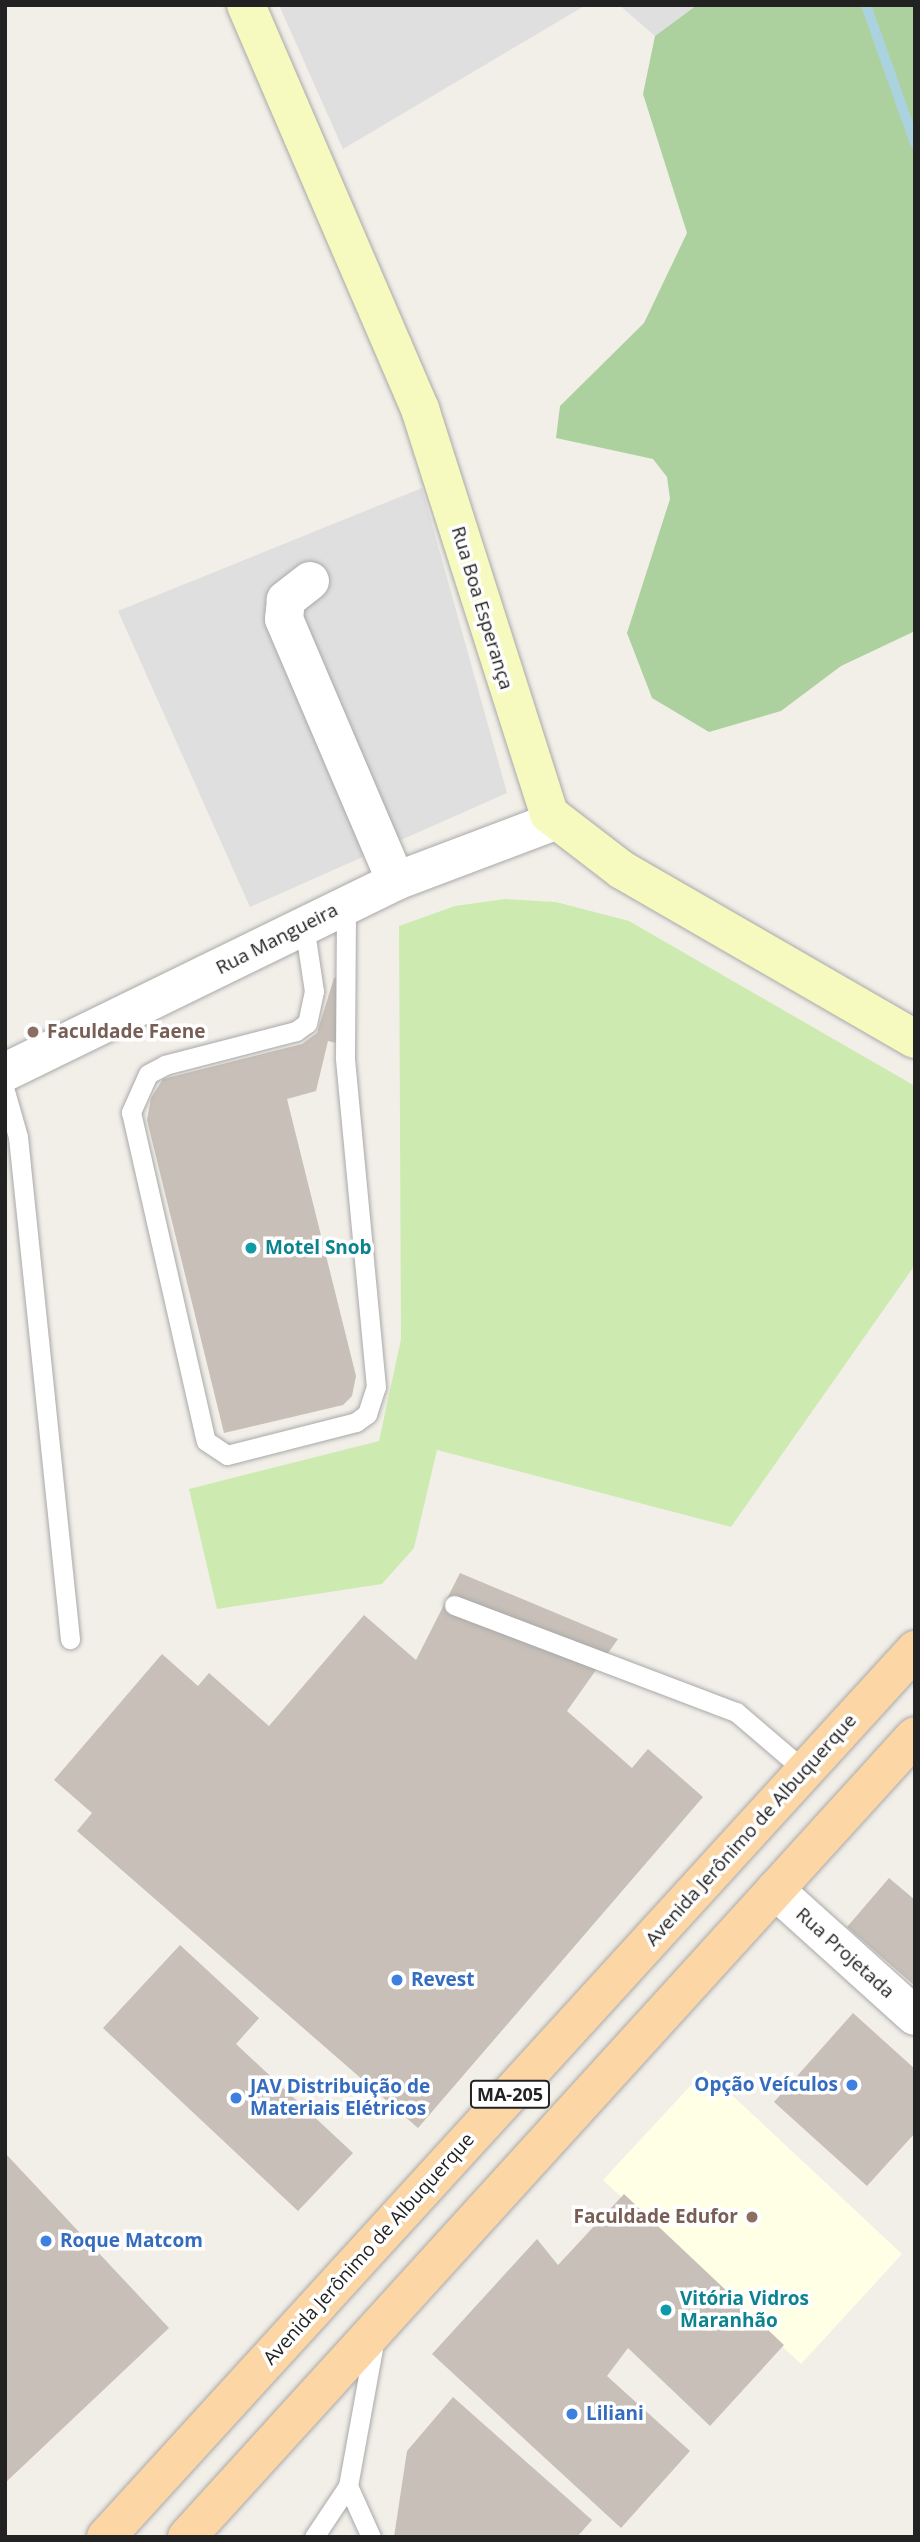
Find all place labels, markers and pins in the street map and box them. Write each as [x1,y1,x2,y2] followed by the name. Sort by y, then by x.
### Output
[47,1021,205,1043] place label: Faculdade Faene
[25,1024,41,1040] marker: Faculdade Faene
[265,1237,372,1259] place label: Motel Snob
[243,1240,259,1256] marker: Motel Snob
[411,1969,474,1991] place label: Revest
[389,1972,405,1988] marker: Revest
[694,2074,838,2096] place label: Opção Veículos
[250,2076,430,2120] place label: JAV Distribuição de Materiais Elétricos
[844,2077,860,2093] marker: Opção Veículos
[228,2090,244,2106] marker: JAV Distribuição de Materiais Elétricos
[573,2206,738,2228] place label: Faculdade Edufor
[744,2209,760,2225] marker: Faculdade Edufor
[60,2230,203,2252] place label: Roque Matcom
[38,2233,54,2249] marker: Roque Matcom
[680,2288,809,2332] place label: Vitória Vidros Maranhão
[658,2302,674,2318] marker: Vitória Vidros Maranhão
[586,2403,644,2425] place label: Liliani
[564,2406,580,2422] marker: Liliani

